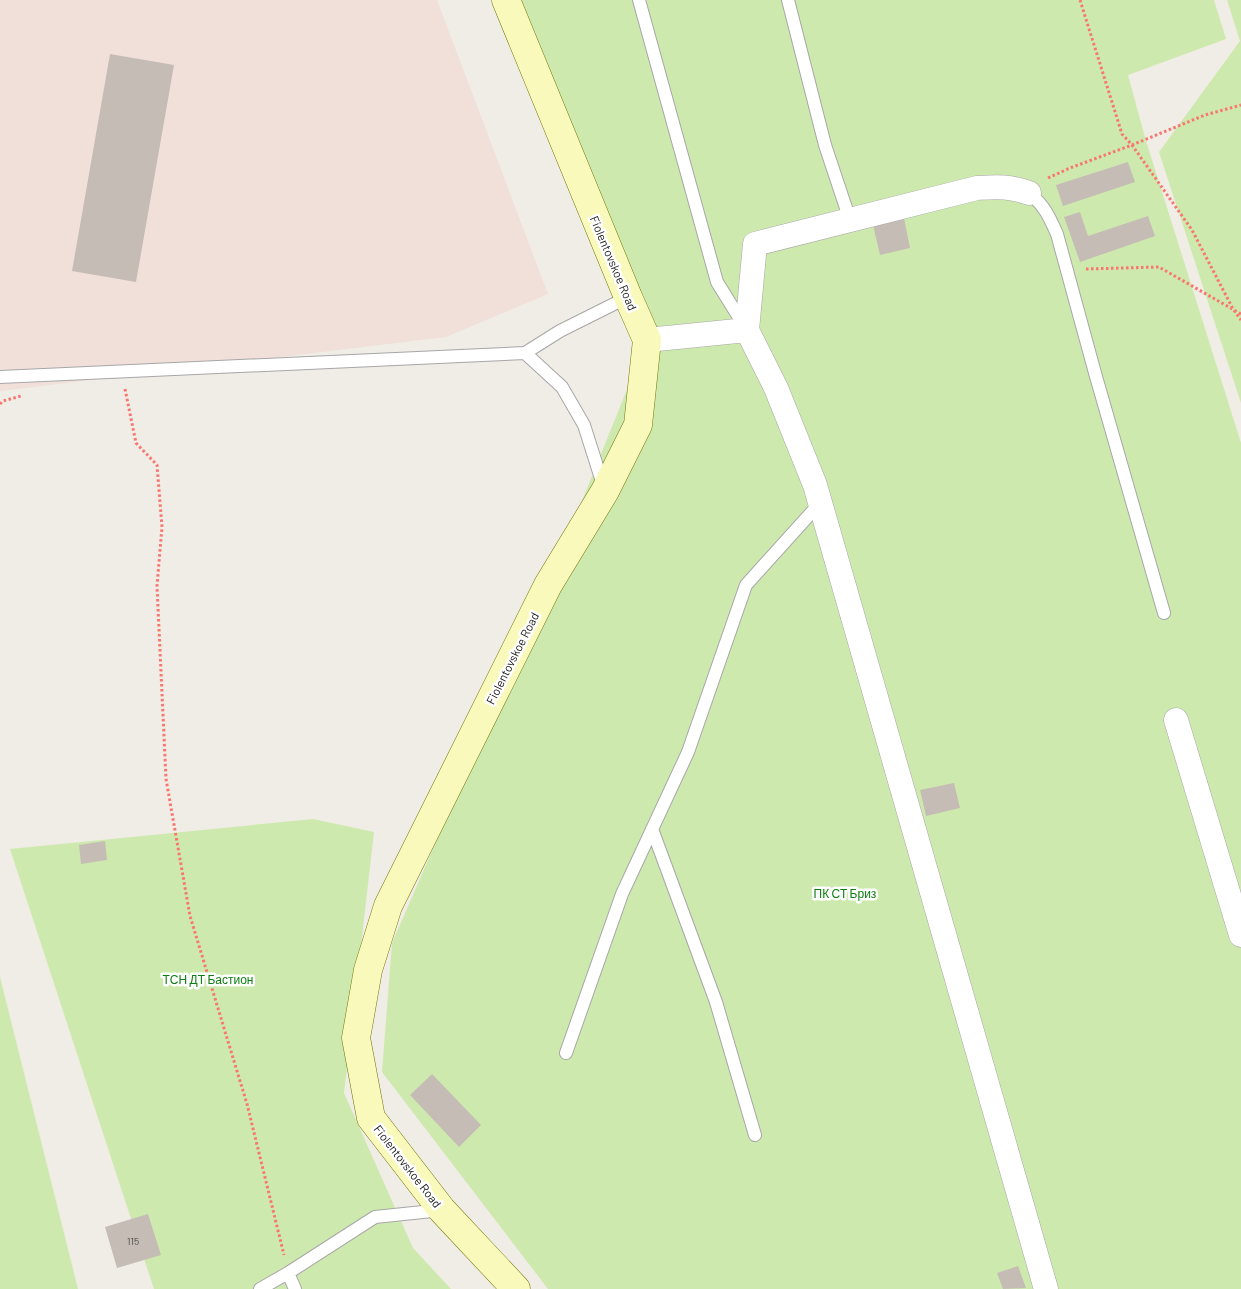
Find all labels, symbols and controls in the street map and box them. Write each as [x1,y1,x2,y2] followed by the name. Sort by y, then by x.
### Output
[588,214,640,312] street label: Fiolentovskoe Road
[483,610,541,706] street label: Fiolentovskoe Road
[814,886,877,901] park label: ПК СТ Бриз
[163,972,253,987] park label: ТСН ДТ Бастион
[371,1122,445,1210] street label: Fiolentovskoe Road
[127,1235,139,1247] house number: 115

